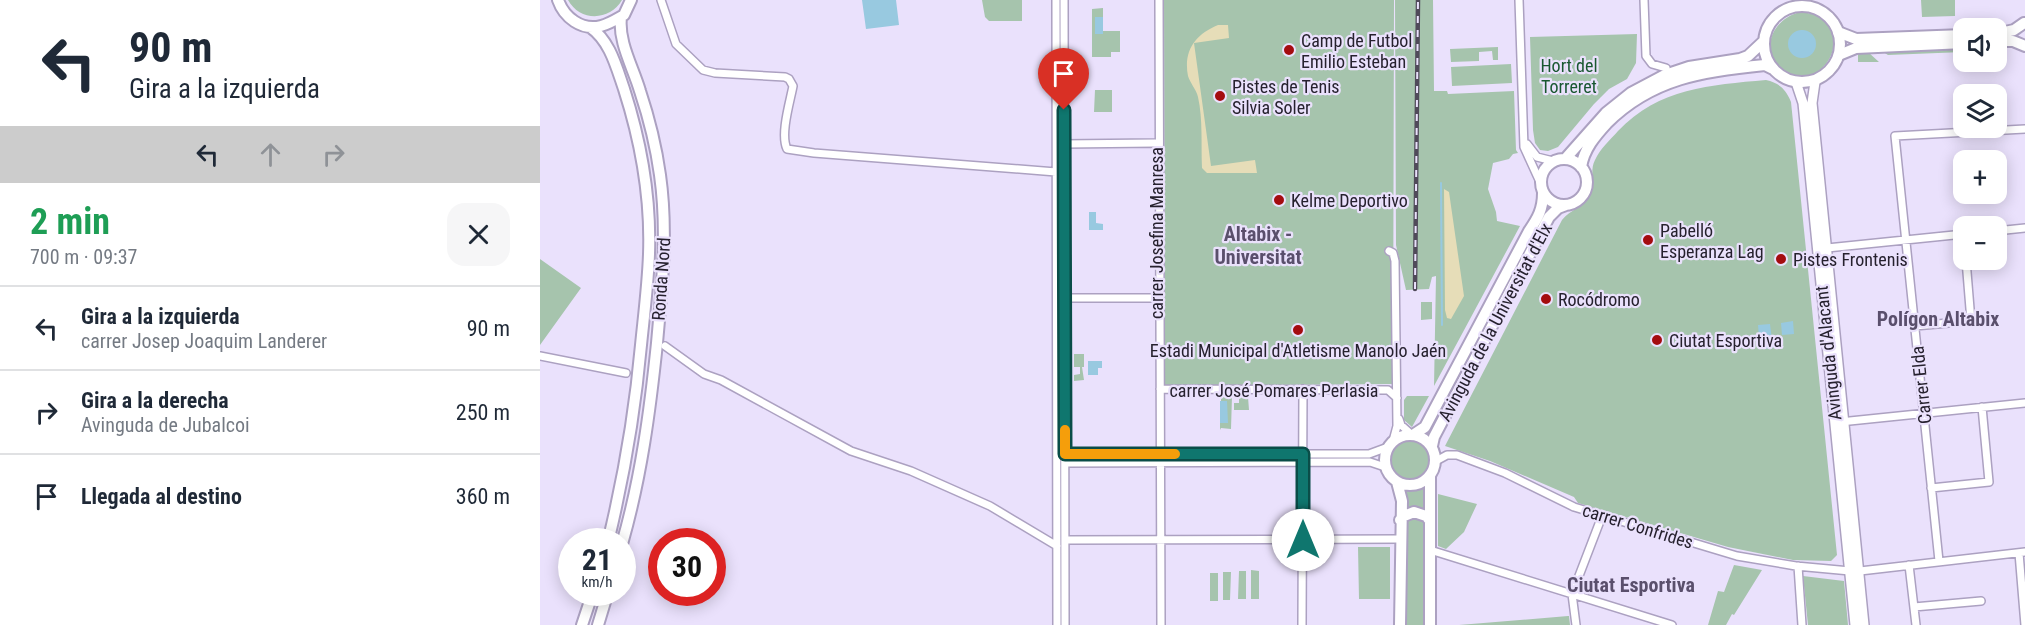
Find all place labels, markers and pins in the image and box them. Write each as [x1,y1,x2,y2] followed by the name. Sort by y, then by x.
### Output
[1301,30,1412,72] place label: Camp de Futbol Emilio Esteban
[1282,43,1296,57] marker: Camp de Futbol Emilio Esteban
[1038,48,1089,110] pin
[1232,76,1340,118] place label: Pistes de Tenis Silvia Soler
[1213,89,1227,103] marker: Pistes de Tenis Silvia Soler
[1291,190,1408,211] place label: Kelme Deportivo
[1272,193,1286,207] marker: Kelme Deportivo
[1660,220,1764,262] place label: Pabelló Esperanza Lag
[1641,233,1655,247] marker: Pabelló Esperanza Lag
[1793,249,1908,270] place label: Pistes Frontenis
[1774,252,1788,266] marker: Pistes Frontenis
[1558,289,1640,310] place label: Rocódromo
[1539,292,1553,306] marker: Rocódromo
[1291,323,1305,337] marker: Estadi Municipal d'Atletisme Manolo Jaén
[1669,330,1782,351] place label: Ciutat Esportiva
[1650,333,1664,347] marker: Ciutat Esportiva
[1150,340,1446,361] place label: Estadi Municipal d'Atletisme Manolo Jaén

